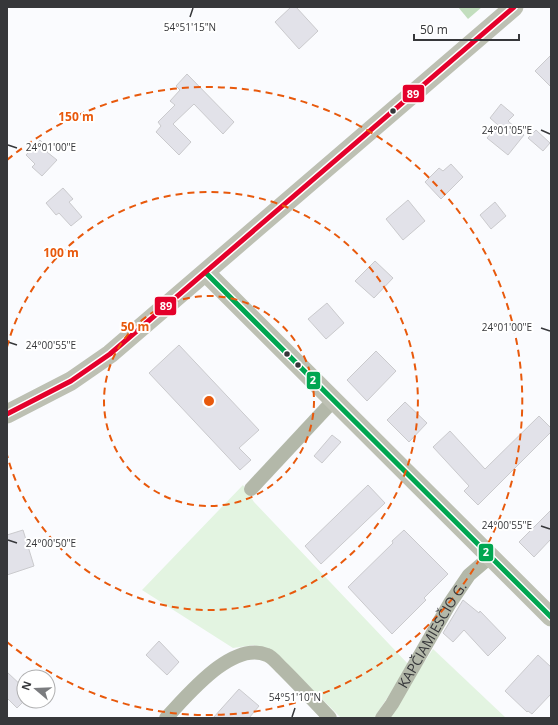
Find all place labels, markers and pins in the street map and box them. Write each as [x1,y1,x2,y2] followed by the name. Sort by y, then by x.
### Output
[388,106,398,116] unlabelled marker
[282,349,292,359] unlabelled marker
[293,360,303,370] unlabelled marker
[202,394,216,408] centre of rings

